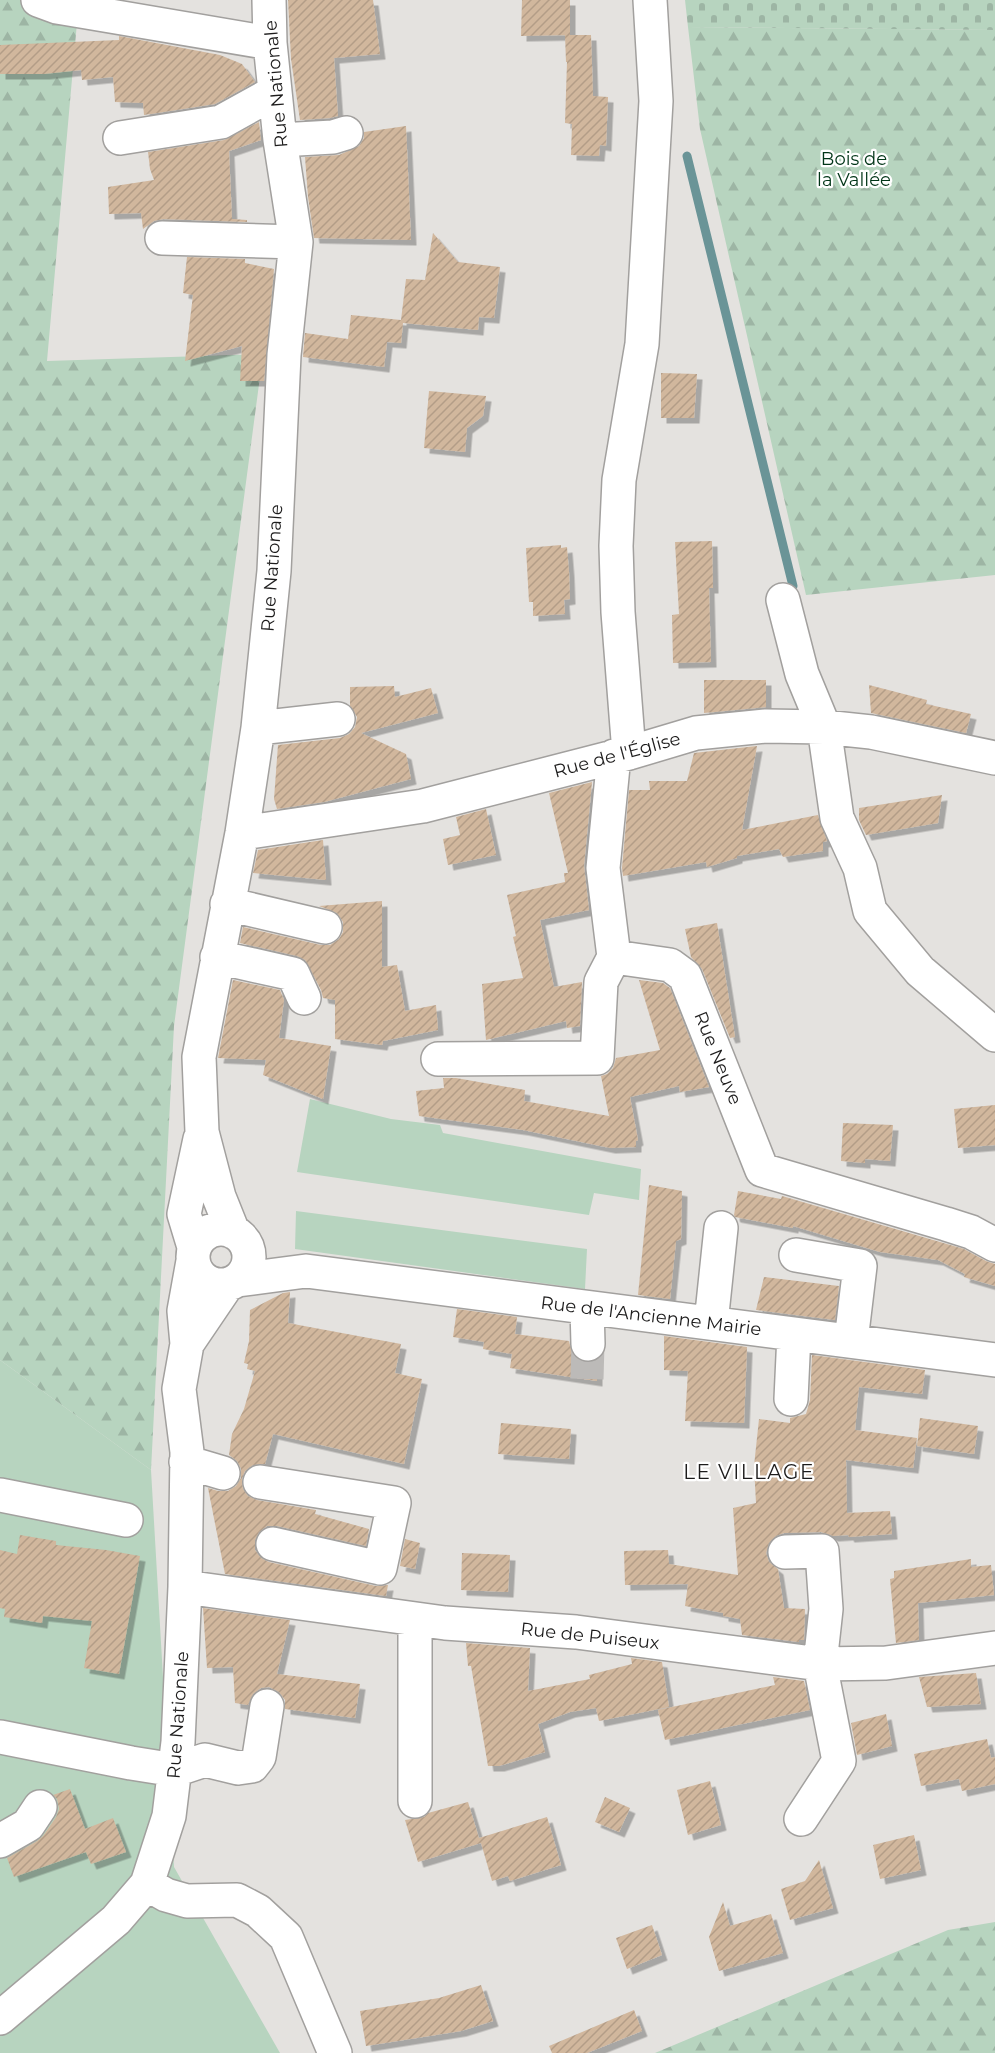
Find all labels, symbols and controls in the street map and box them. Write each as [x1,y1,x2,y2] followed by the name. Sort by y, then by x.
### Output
[259,19,293,149] street label: Rue Nationale
[817,148,891,191] park label: Bois de la Vallée
[257,503,287,633] street label: Rue Nationale
[551,727,683,783] street label: Rue de l'Église
[689,1008,747,1108] street label: Rue Neuve
[539,1292,763,1340] street label: Rue de l'Ancienne Mairie
[683,1460,815,1484] district label: LE VILLAGE
[519,1618,661,1654] street label: Rue de Puiseux
[163,1650,193,1780] street label: Rue Nationale

